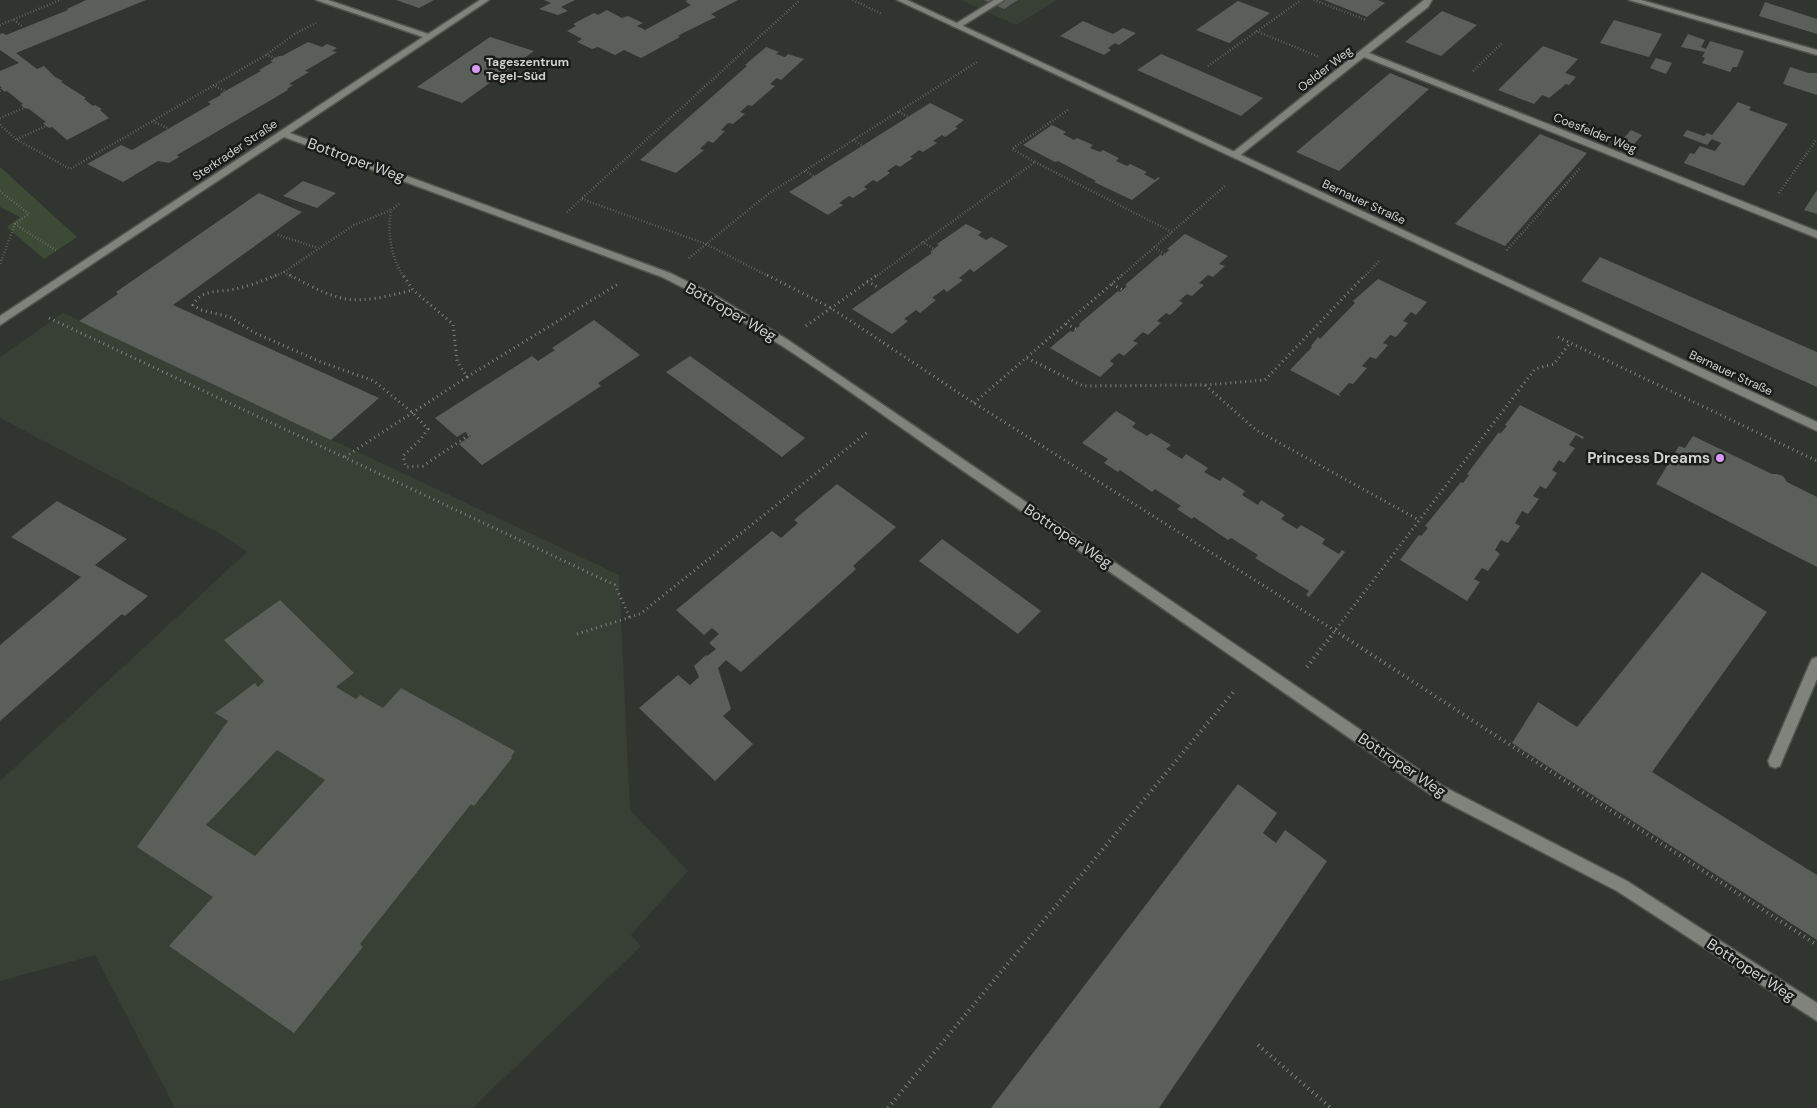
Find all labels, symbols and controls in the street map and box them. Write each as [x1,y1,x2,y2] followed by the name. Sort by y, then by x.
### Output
[1294,42,1356,95] street label: Oelder Weg
[486,54,569,84] place label: Tageszentrum Tegel-Süd
[470,63,482,75] marker: Tageszentrum Tegel-Süd
[1551,109,1639,157] street label: Coesfelder Weg
[190,116,281,184] street label: Sterkrader Straße
[305,133,407,187] street label: Bottroper Weg
[1320,176,1409,228] street label: Bernauer Straße
[682,278,780,346] street label: Bottroper Weg
[1687,347,1776,399] street label: Bernauer Straße
[1587,448,1710,468] place label: Princess Dreams
[1714,452,1726,464] marker: Princess Dreams
[1020,499,1116,573] street label: Bottroper Weg
[1354,728,1450,802] street label: Bottroper Weg
[1703,934,1799,1006] street label: Bottroper Weg

